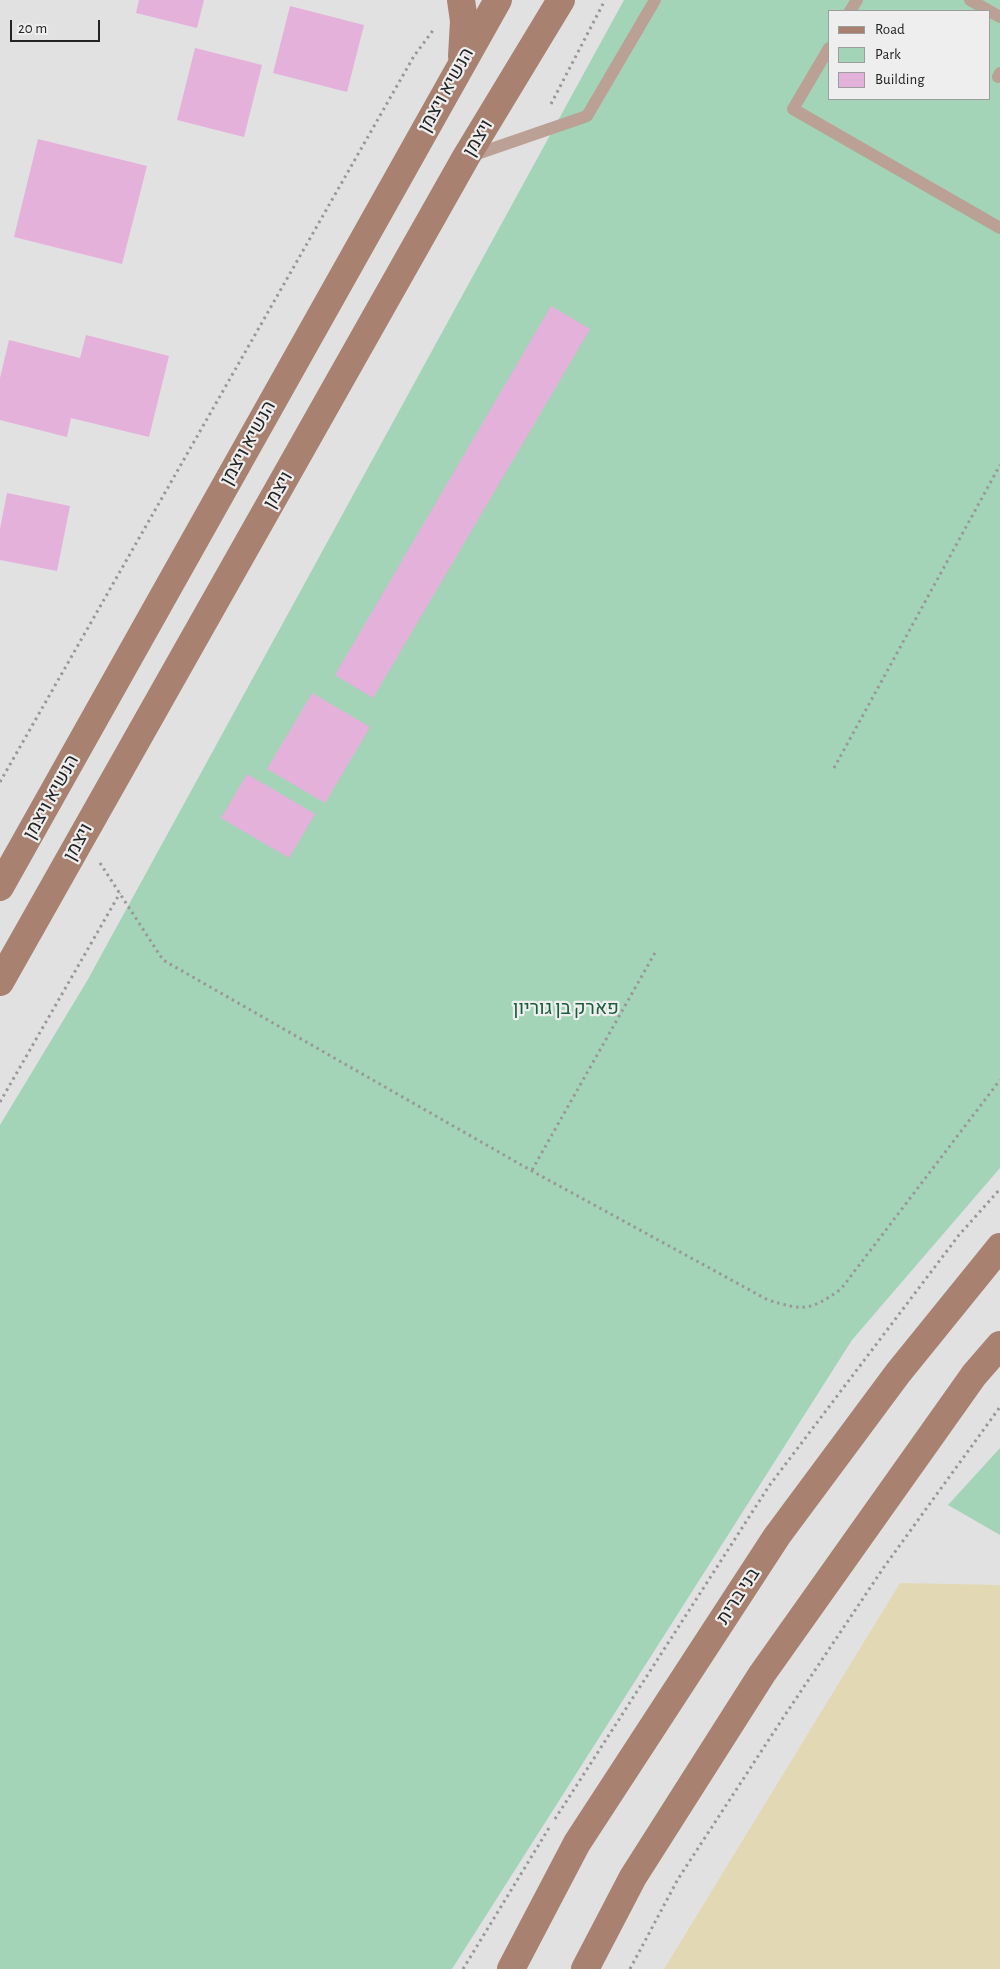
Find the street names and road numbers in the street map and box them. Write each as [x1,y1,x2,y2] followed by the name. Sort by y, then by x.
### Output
[413,44,479,136] street label: הנשיא ויצמן
[458,115,498,161] street label: ויצמן
[215,397,281,489] street label: הנשיא ויצמן
[258,467,298,513] street label: ויצמן
[18,751,84,843] street label: הנשיא ויצמן
[59,819,97,865] street label: ויצמן
[711,1564,765,1628] street label: בני ברית

